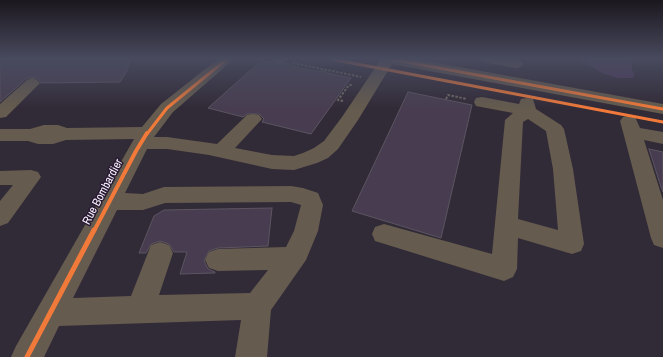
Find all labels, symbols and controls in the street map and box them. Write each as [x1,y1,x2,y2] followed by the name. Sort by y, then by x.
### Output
[80,157,126,227] street label: Rue Bombardier

